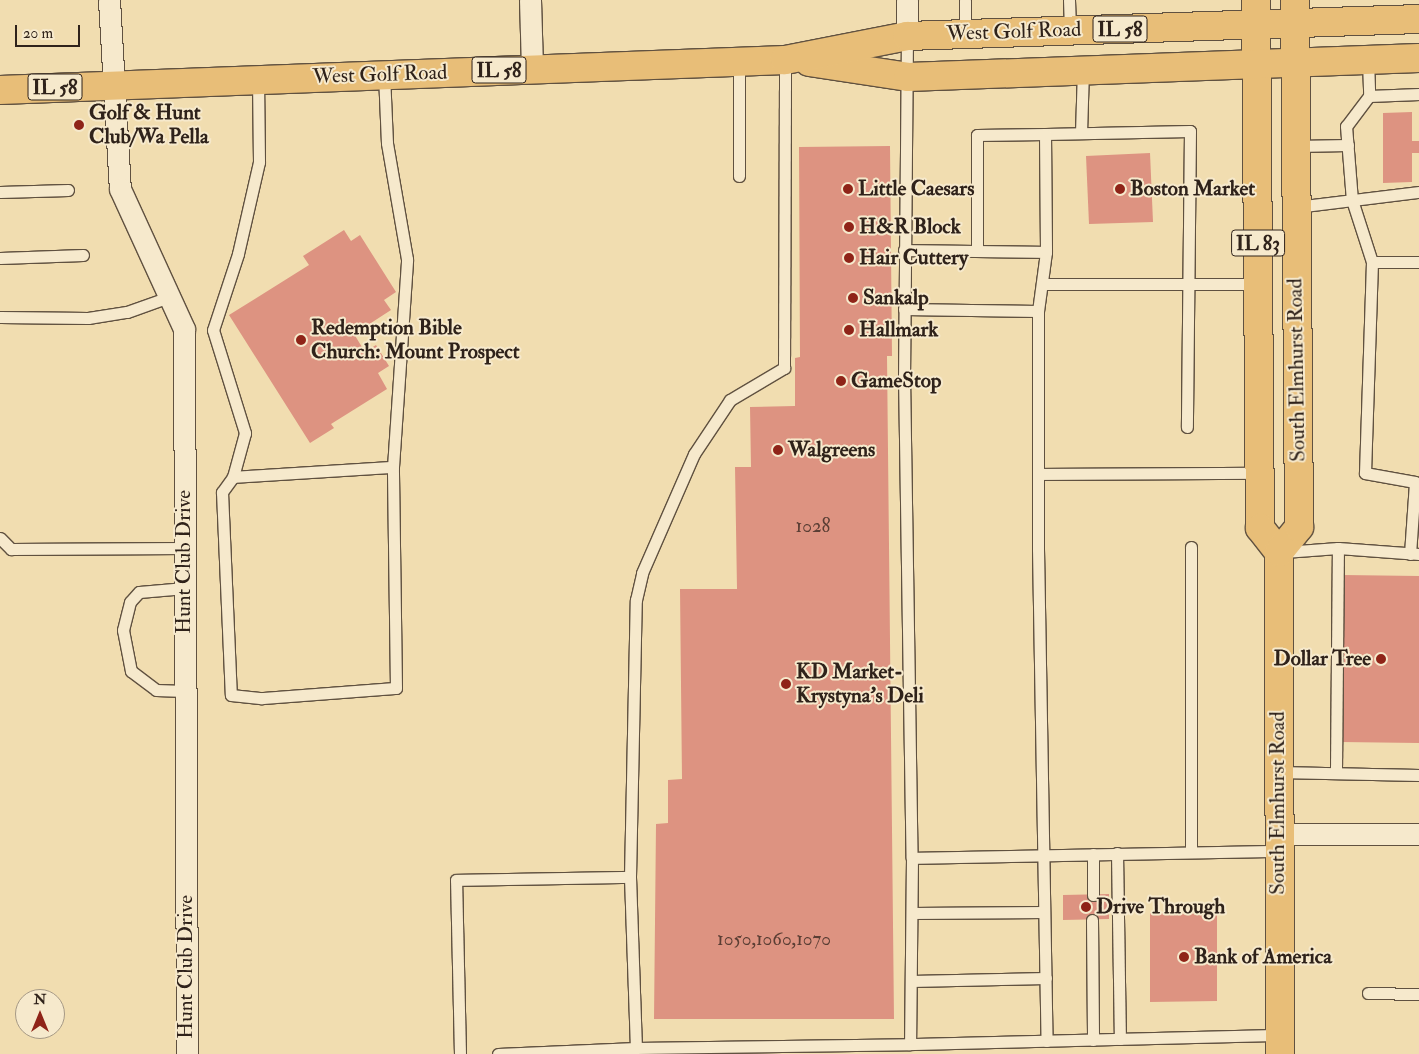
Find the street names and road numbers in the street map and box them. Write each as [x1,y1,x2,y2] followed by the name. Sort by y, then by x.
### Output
[1092,12,1148,46] road number: IL 58
[946,17,1082,47] street label: West Golf Road
[472,52,526,88] road number: IL 58
[312,60,448,90] street label: West Golf Road
[28,70,82,104] road number: IL 58
[1230,226,1286,260] road number: IL 83
[1283,278,1311,462] street label: South Elmhurst Road
[171,490,197,634] street label: Hunt Club Drive
[1265,711,1291,895] street label: South Elmhurst Road
[173,895,199,1039] street label: Hunt Club Drive

